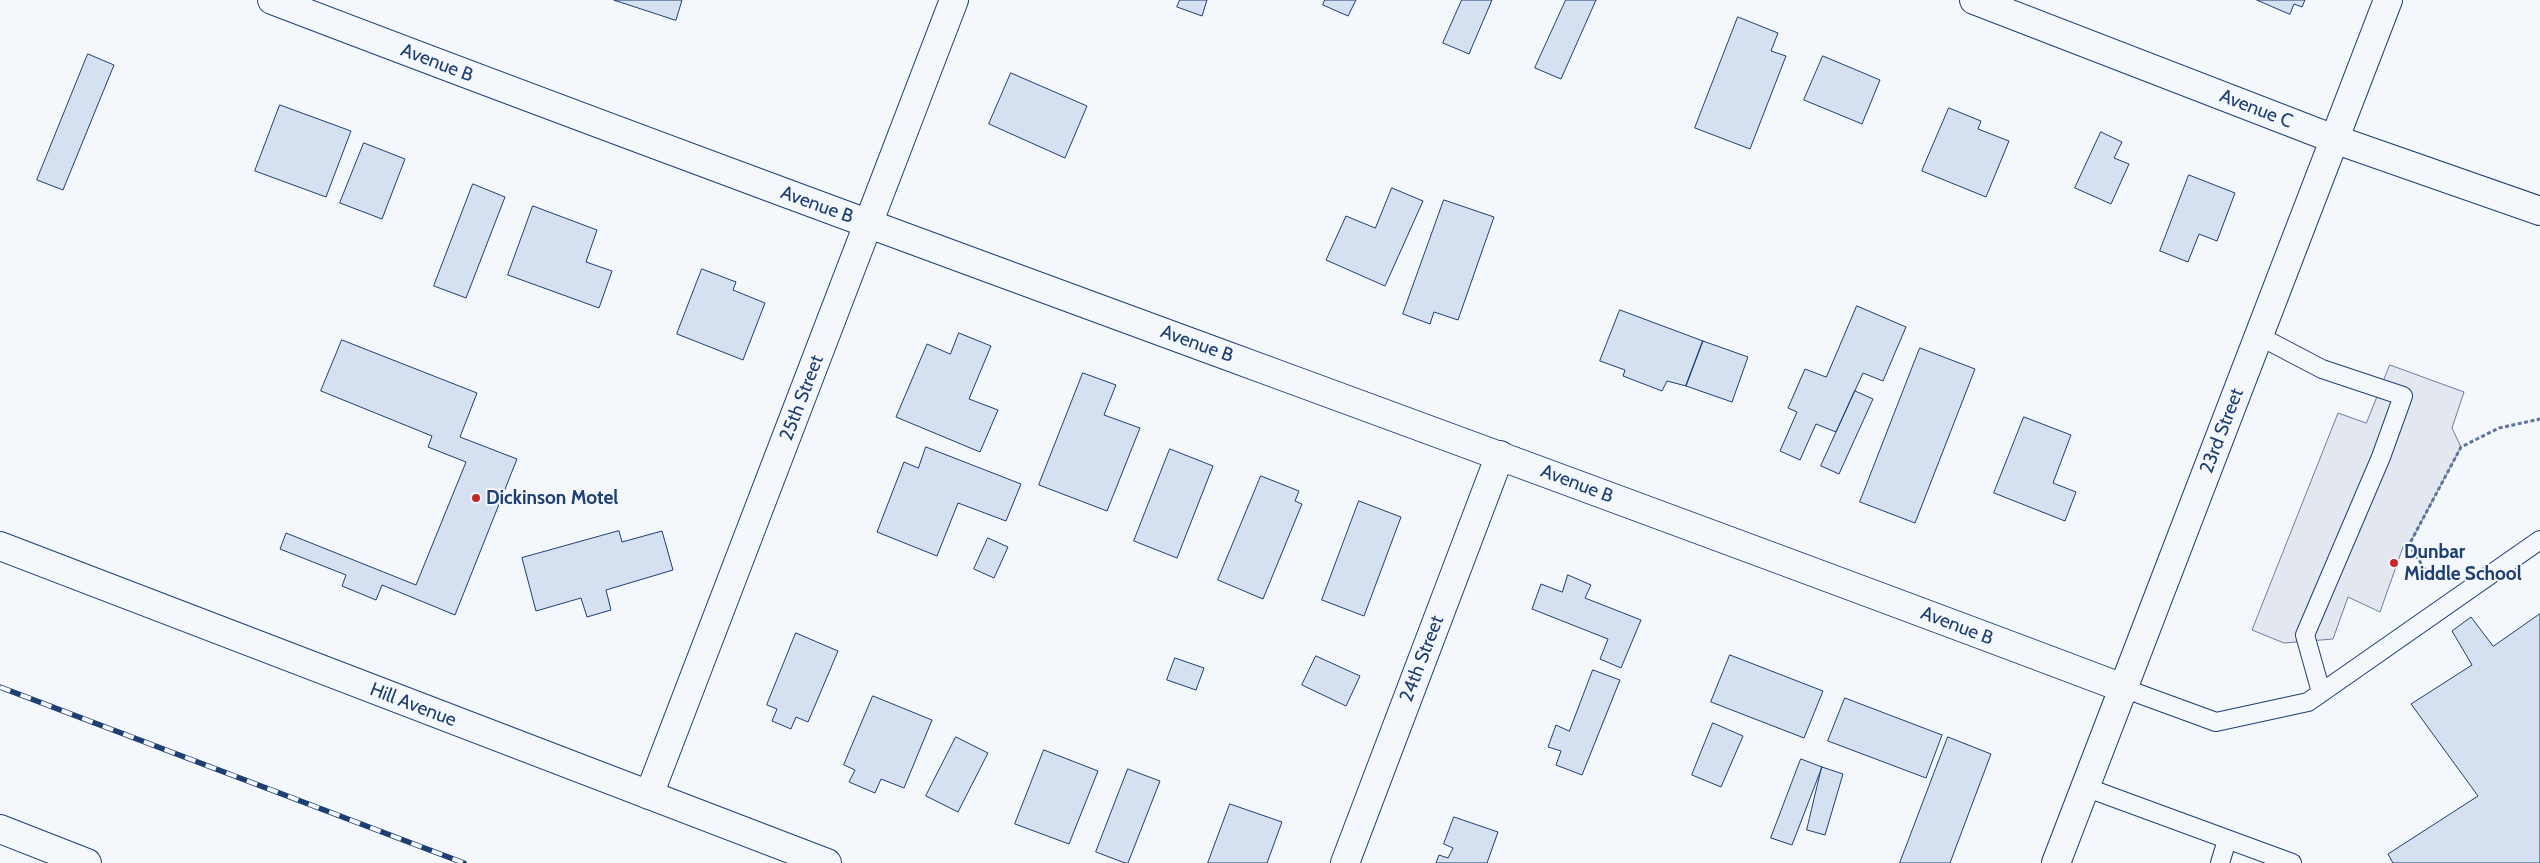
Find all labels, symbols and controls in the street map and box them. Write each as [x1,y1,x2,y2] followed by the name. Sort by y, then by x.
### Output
[398,39,476,87] street label: Avenue B
[2216,85,2296,133] street label: Avenue C
[777,181,857,229] street label: Avenue B
[1157,320,1237,368] street label: Avenue B
[775,352,829,444] street label: 25th Street
[2195,385,2249,477] street label: 23rd Street
[1538,460,1616,508] street label: Avenue B
[486,487,618,509] place label: Dickinson Motel
[470,492,482,504] marker: Dickinson Motel
[2404,541,2522,585] place label: Dunbar Middle School
[2388,557,2400,569] marker: Dunbar Middle School
[1918,602,1996,650] street label: Avenue B
[1395,613,1449,705] street label: 24th Street
[367,678,459,732] street label: Hill Avenue

